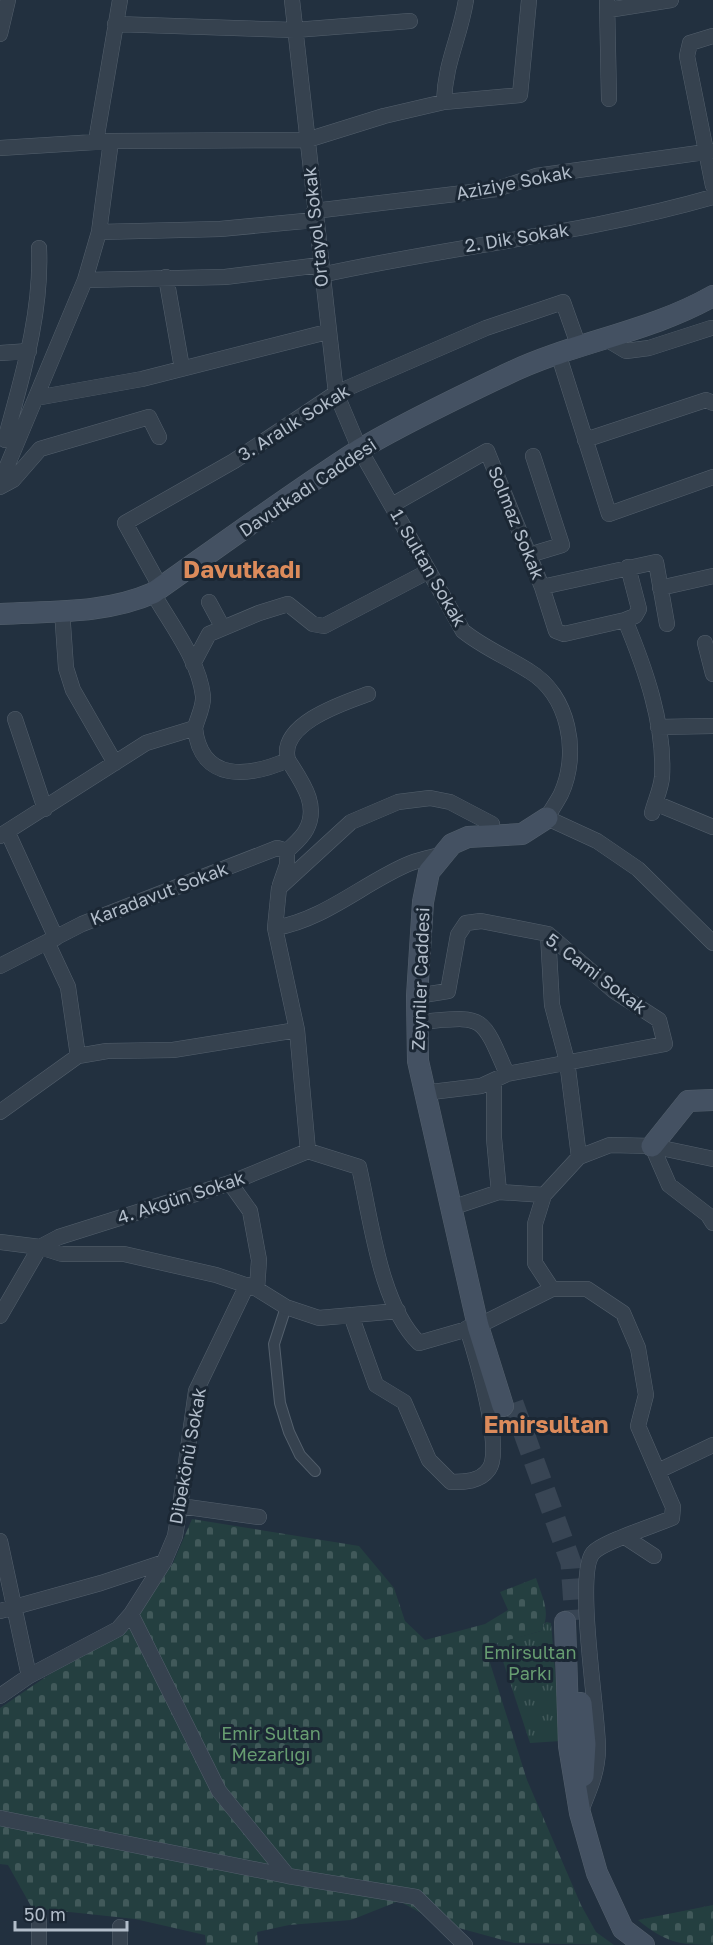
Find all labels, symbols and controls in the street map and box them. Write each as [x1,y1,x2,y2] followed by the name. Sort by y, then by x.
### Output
[454,160,574,204] street label: Aziziye Sokak
[298,166,332,288] street label: Ortayol Sokak
[463,218,570,256] street label: 2. Dik Sokak
[234,379,353,465] street label: 3. Aralık Sokak
[235,433,380,541] street label: Davutkadı Caddesi
[484,463,550,583] street label: Solmaz Sokak
[386,505,471,630] street label: 1. Sultan Sokak
[183,554,301,583] district label: Davutkadı
[87,857,231,929] street label: Karadavut Sokak
[407,907,433,1051] street label: Zeyniler Caddesi
[542,928,651,1018] street label: 5. Cami Sokak
[114,1166,247,1228] street label: 4. Akgün Sokak
[164,1386,210,1526] street label: Dibekönü Sokak
[483,1409,609,1438] district label: Emirsultan
[483,1641,577,1684] park label: Emirsultan Parkı
[221,1722,321,1765] park label: Emir Sultan Mezarlığı
[15,1894,128,1932] scale bar
[24,1903,66,1925] text: 50 m

